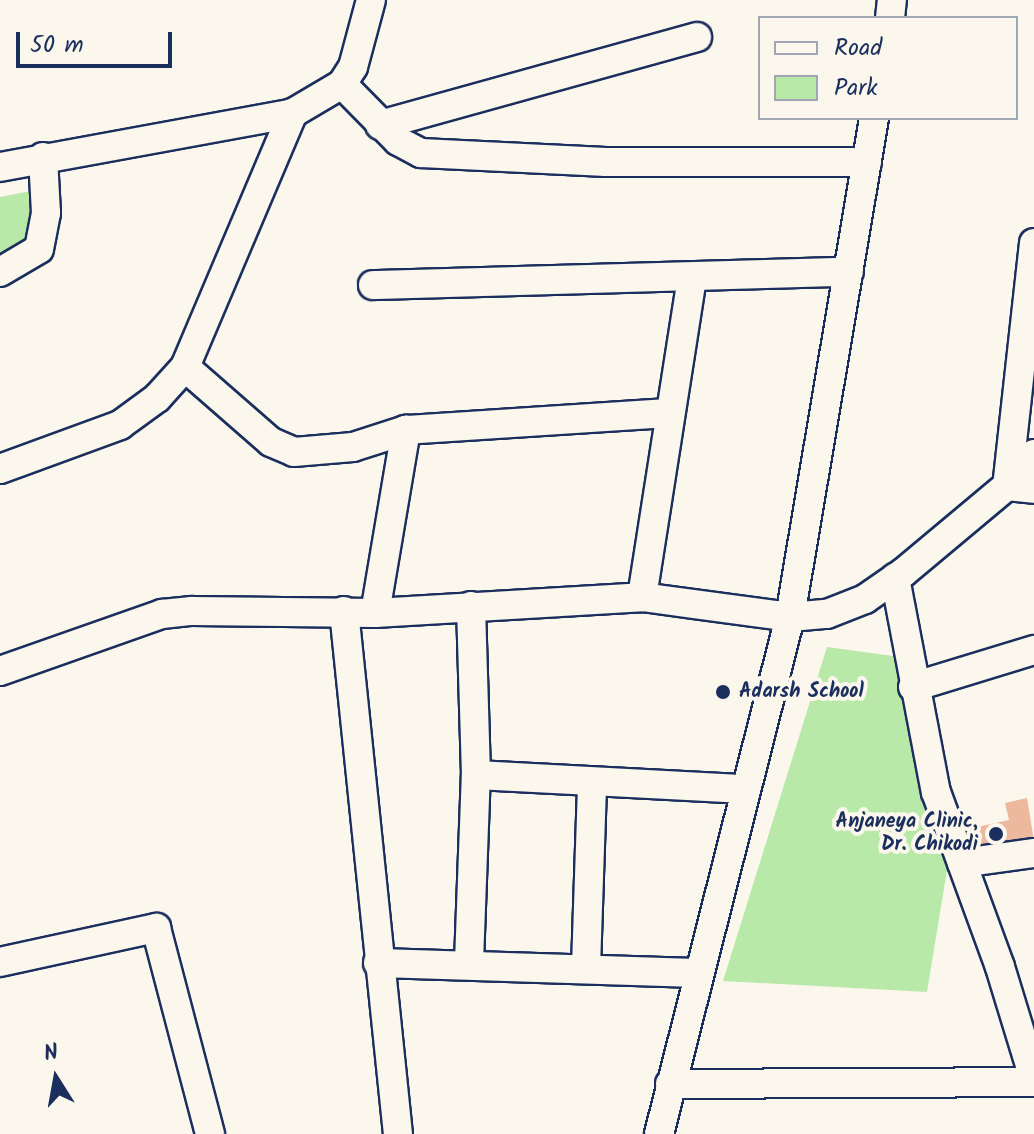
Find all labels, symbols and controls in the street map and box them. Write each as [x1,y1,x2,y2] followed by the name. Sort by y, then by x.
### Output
[20,16,176,66] scale bar
[758,16,1018,120] legend
[30,26,84,65] text: 50 m
[834,29,882,68] text: Road
[834,69,878,108] text: Park
[739,680,864,704] place label: Adarsh School
[714,683,732,701] marker: Adarsh School
[836,810,978,857] place label: Anjaneya Clinic, Dr. Chikodi
[985,823,1007,845] marker: Anjaneya Clinic, Dr. Chikodi
[41,1035,61,1072] text: N
[16,1038,96,1118] north arrow

